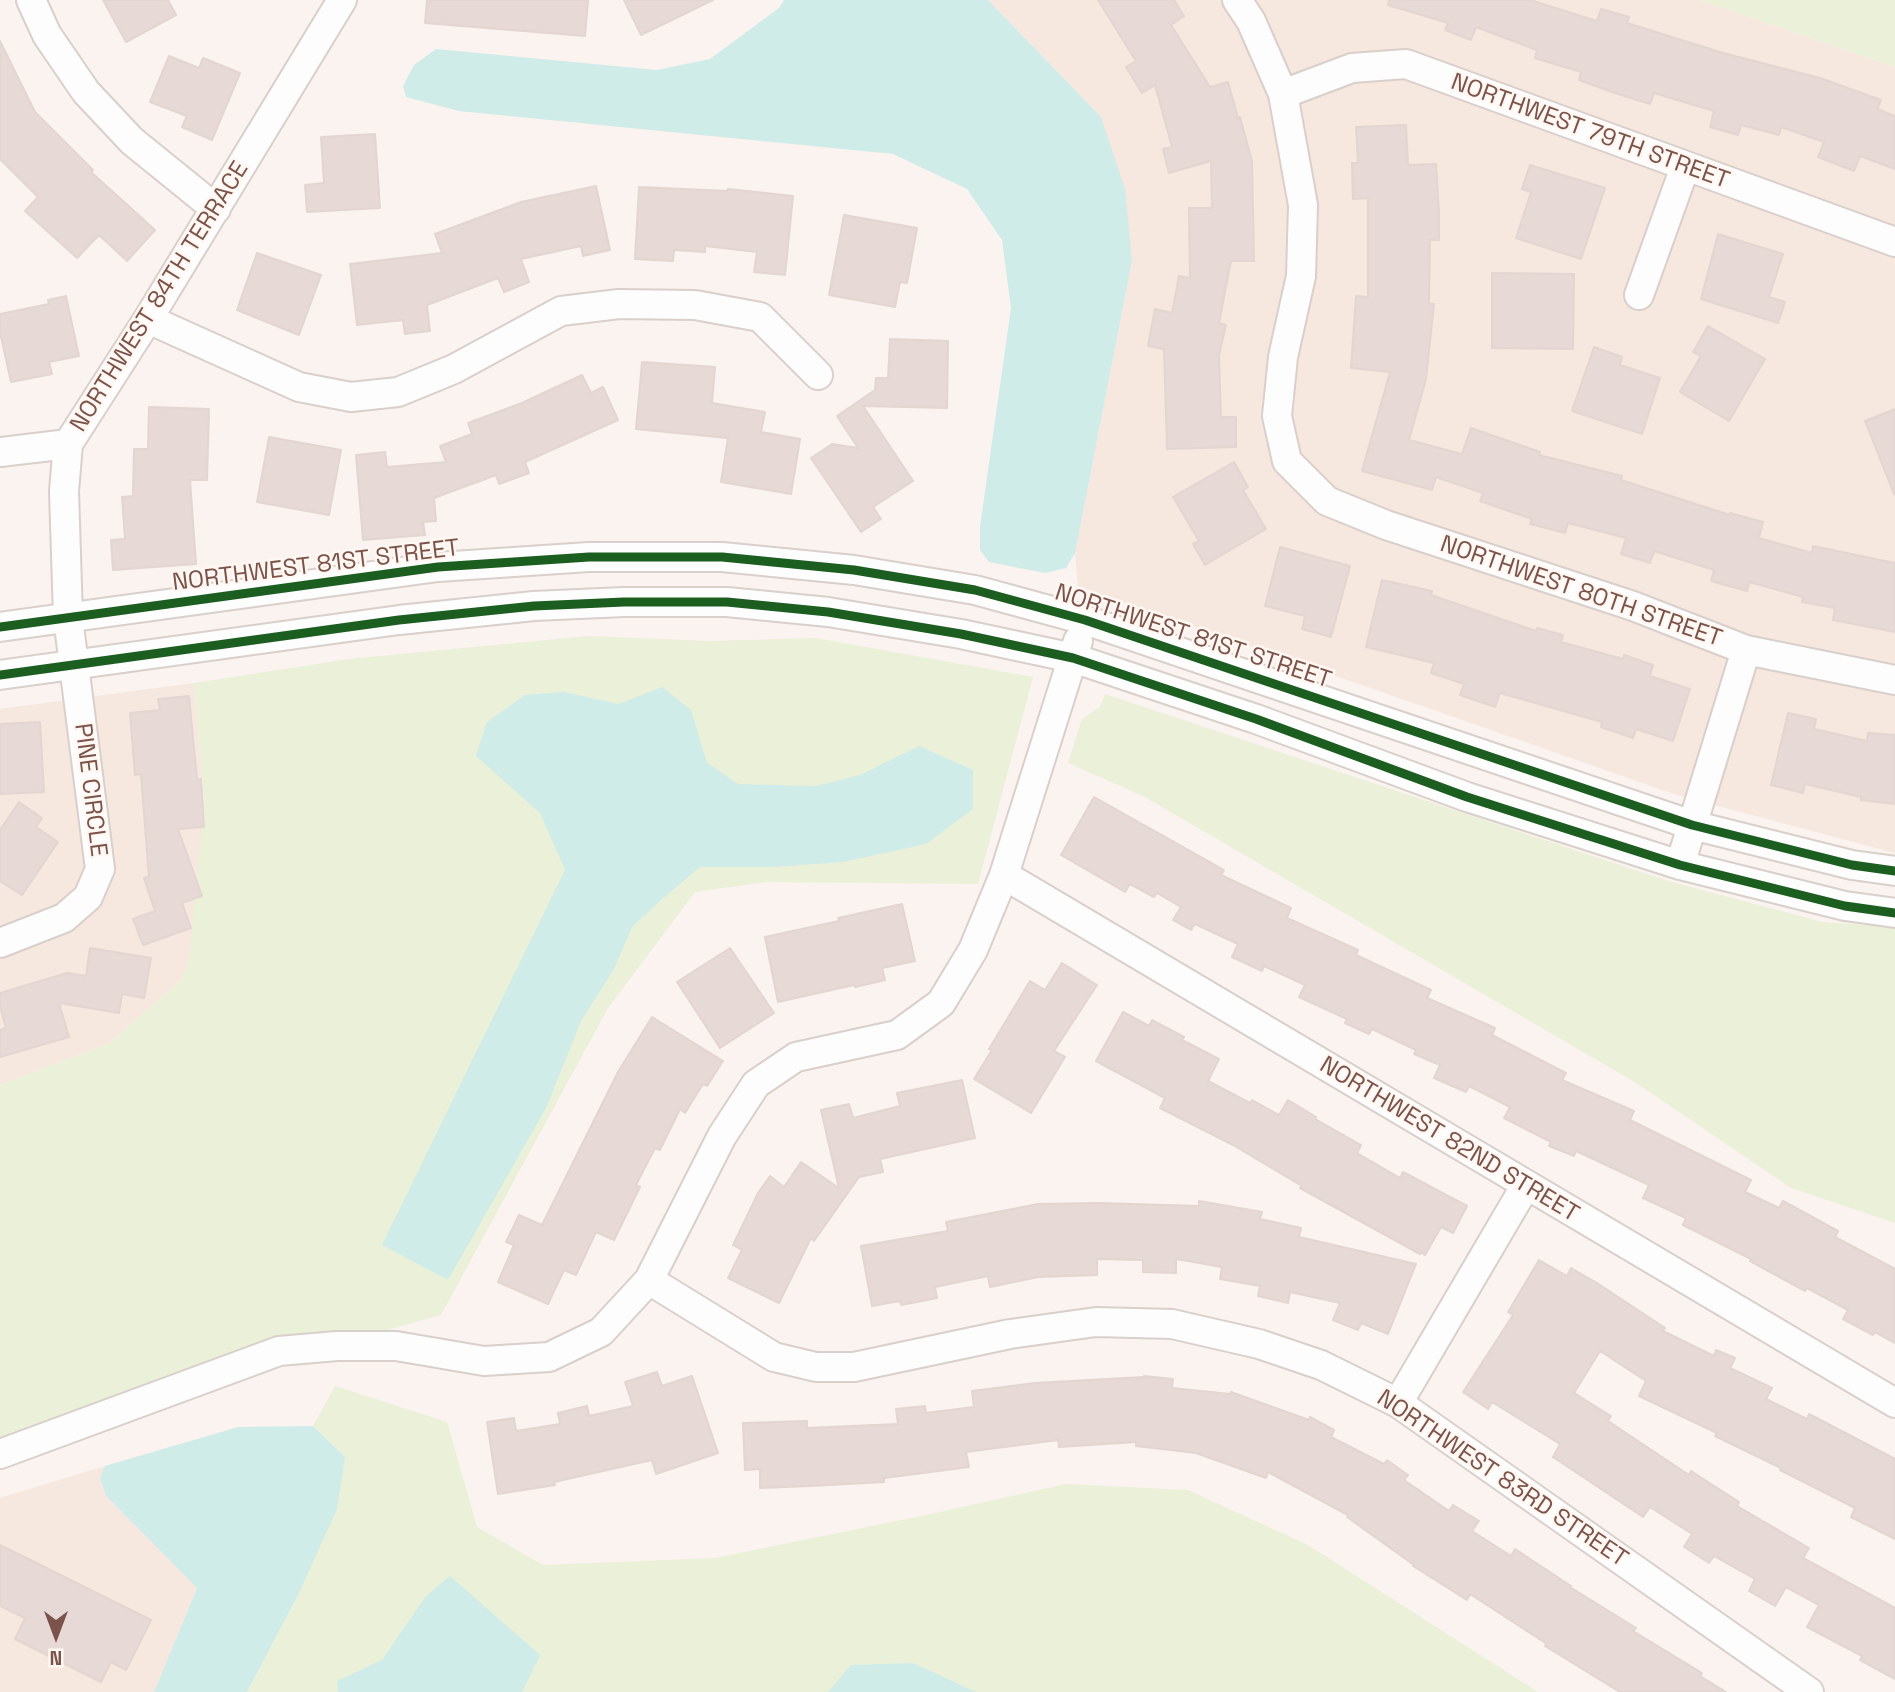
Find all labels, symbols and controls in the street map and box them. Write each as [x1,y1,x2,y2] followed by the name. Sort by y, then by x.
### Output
[1447,68,1733,196] street label: NORTHWEST 79TH STREET
[65,157,255,437] street label: NORTHWEST 84TH TERRACE
[1436,530,1726,654] street label: NORTHWEST 80TH STREET
[171,534,461,598] street label: NORTHWEST 81ST STREET
[1051,579,1335,695] street label: NORTHWEST 81ST STREET
[68,722,112,858] street label: PINE CIRCLE
[1314,1051,1584,1229] street label: NORTHWEST 82ND STREET
[1371,1384,1633,1574] street label: NORTHWEST 83RD STREET
[21,1601,91,1671] north arrow
[50,1645,62,1670] text: N

